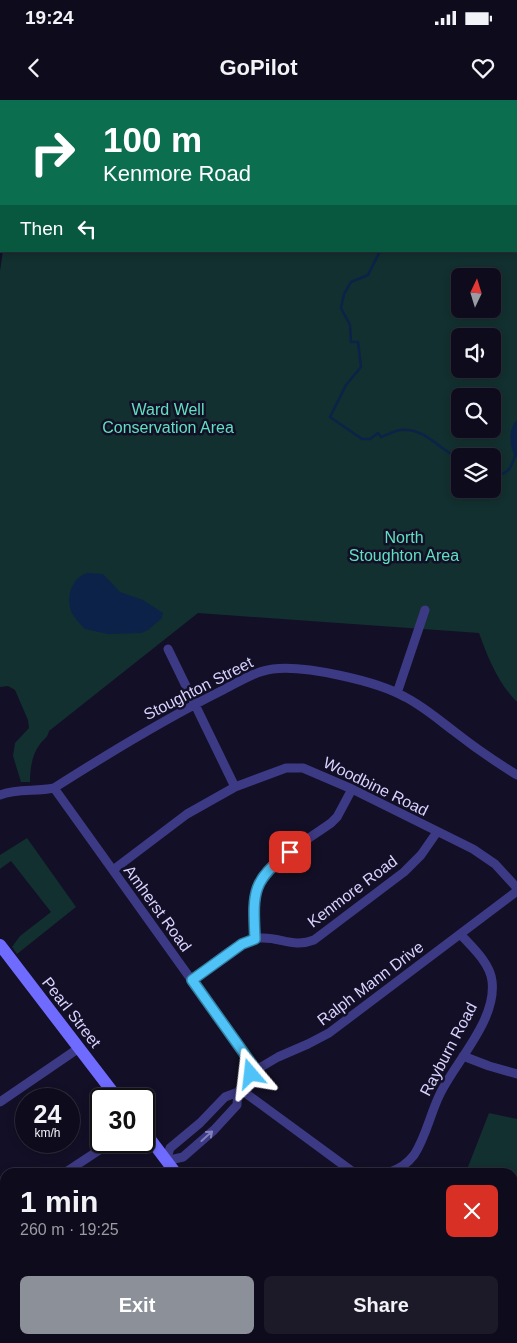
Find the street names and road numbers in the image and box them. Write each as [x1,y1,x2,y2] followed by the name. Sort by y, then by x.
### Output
[141,653,256,723] street label: Stoughton Street
[321,754,431,819] street label: Woodbine Road
[304,852,400,931] street label: Kenmore Road
[121,862,195,955] street label: Amherst Road
[314,938,427,1029] street label: Ralph Mann Drive
[39,974,105,1051] street label: Pearl Street
[417,1000,480,1099] street label: Rayburn Road

